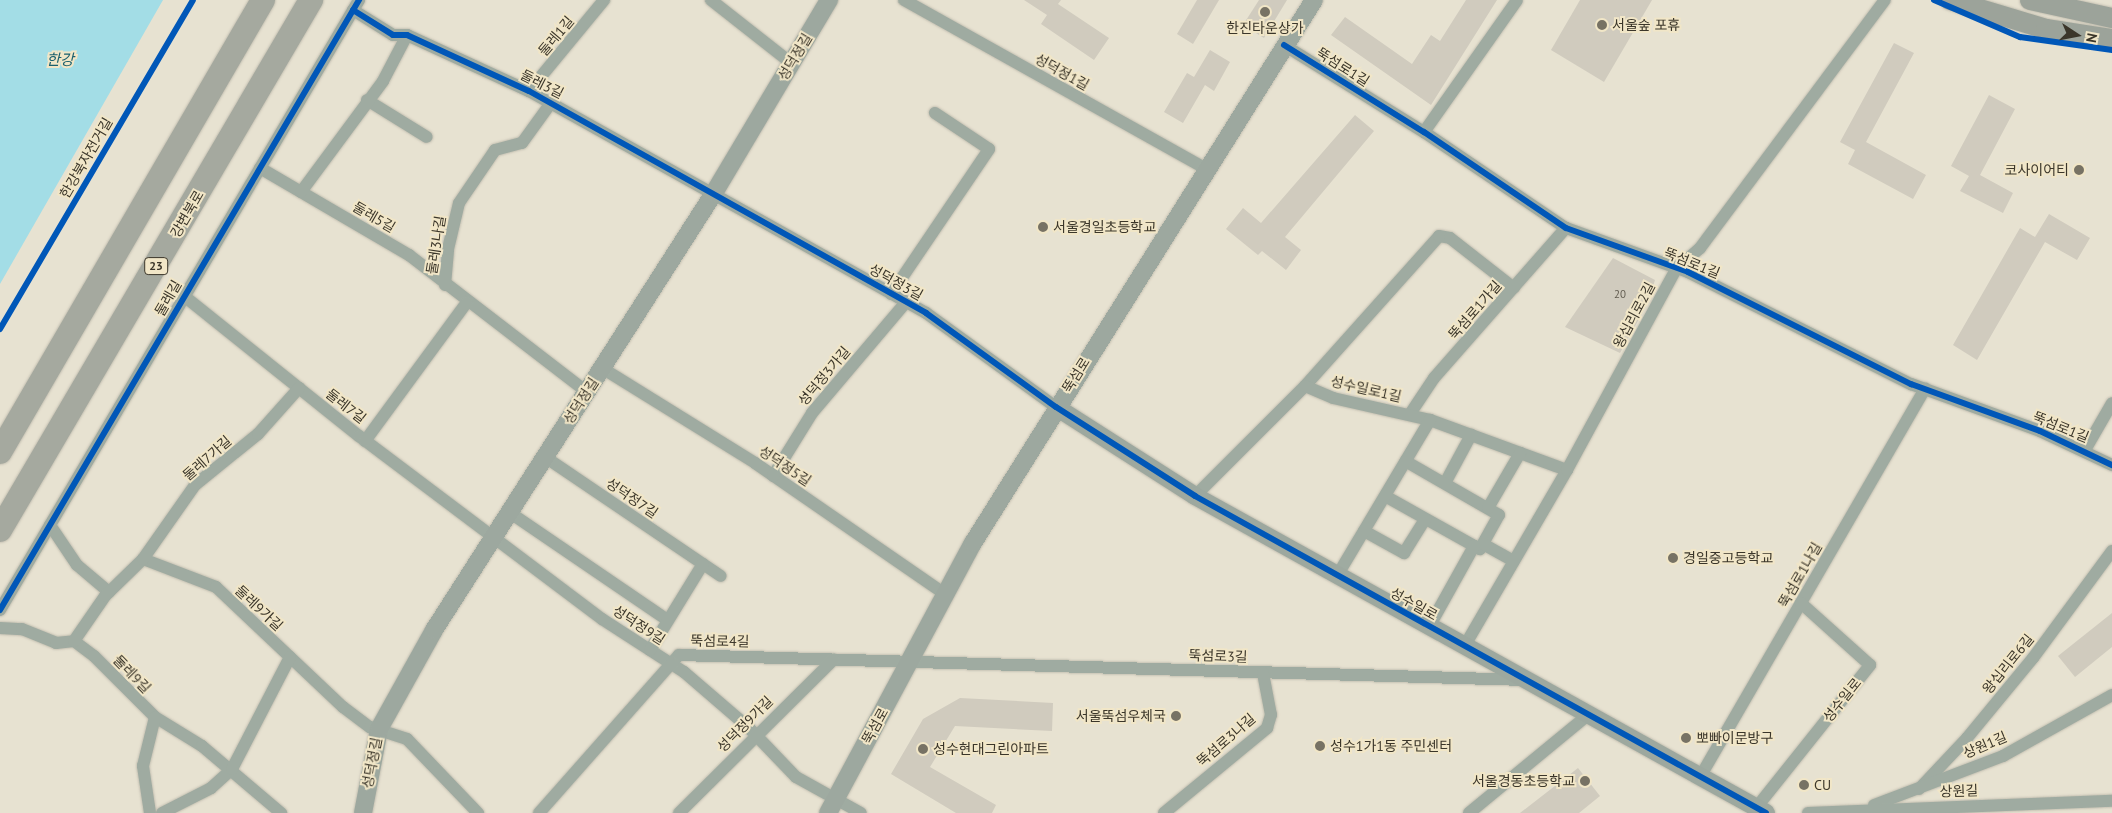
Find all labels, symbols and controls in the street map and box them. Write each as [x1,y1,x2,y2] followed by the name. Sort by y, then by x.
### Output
[1259,6,1271,18] marker: 한진타운상가
[2052,10,2102,60] north arrow
[535,13,577,59] street label: 둘레1길
[1612,17,1680,33] place label: 서울숲 포휴
[1596,19,1608,31] marker: 서울숲 포휴
[1226,20,1304,36] place label: 한진타운상가
[775,31,815,83] street label: 성덕정길
[2082,32,2101,44] text: N
[1313,44,1373,90] street label: 뚝섬로1길
[1032,50,1092,94] street label: 성덕정1길
[46,51,74,69] water label: 한강
[518,66,566,102] street label: 둘레3길
[56,115,116,201] street label: 한강북자전거길
[2005,162,2069,178] place label: 코사이어티
[2073,164,2085,176] marker: 코사이어티
[167,187,207,241] street label: 강변북로
[350,198,398,236] street label: 둘레5길
[423,214,449,276] street label: 둘레3나길
[1053,219,1156,235] place label: 서울경일초등학교
[1037,221,1049,233] marker: 서울경일초등학교
[1661,244,1723,282] street label: 뚝섬로1길
[144,256,168,276] road number: 23
[866,260,926,304] street label: 성덕정3길
[151,277,185,319] street label: 둘레길
[1445,277,1505,343] street label: 뚝섬로1가길
[1610,279,1658,351] street label: 왕십리로2길
[1614,287,1626,301] house number: 20
[794,343,854,409] street label: 성덕정3가길
[1059,354,1093,396] street label: 뚝섬로
[1329,373,1403,405] street label: 성수일로1길
[560,375,602,427] street label: 성덕정길
[323,385,369,427] street label: 둘레7길
[2030,408,2092,446] street label: 뚝섬로1길
[179,432,235,484] street label: 둘레7가길
[756,442,814,490] street label: 성덕정5길
[603,474,661,522] street label: 성덕정7길
[1775,540,1825,610] street label: 뚝섬로1나길
[1683,550,1773,566] place label: 경일중고등학교
[1667,552,1679,564] marker: 경일중고등학교
[232,582,286,634] street label: 둘레9가길
[1387,584,1441,624] street label: 성수일로
[610,602,668,648] street label: 성덕정9길
[1979,631,2037,697] street label: 왕십리로6길
[690,632,750,650] street label: 뚝섬로4길
[1188,647,1248,665] street label: 뚝섬로3길
[110,652,154,696] street label: 둘레9길
[1819,675,1865,725] street label: 성수일로
[714,693,776,755] street label: 성덕정9가길
[858,705,892,747] street label: 뚝섬로
[1076,708,1166,724] place label: 서울뚝섬우체국
[1170,710,1182,722] marker: 서울뚝섬우체국
[1193,710,1259,770] street label: 뚝섬로3나길
[1960,728,2010,762] street label: 상원1길
[1696,730,1773,746] place label: 뽀빠이문방구
[1680,732,1692,744] marker: 뽀빠이문방구
[359,736,385,790] street label: 성덕정길
[1330,738,1452,754] place label: 성수1가1동 주민센터
[1314,740,1326,752] marker: 성수1가1동 주민센터
[933,741,1049,757] place label: 성수현대그린아파트
[917,743,929,755] marker: 성수현대그린아파트
[1472,773,1575,789] place label: 서울경동초등학교
[1579,775,1591,787] marker: 서울경동초등학교
[1814,777,1831,793] place label: CU
[1798,779,1810,791] marker: CU
[1939,782,1979,800] street label: 상원길

